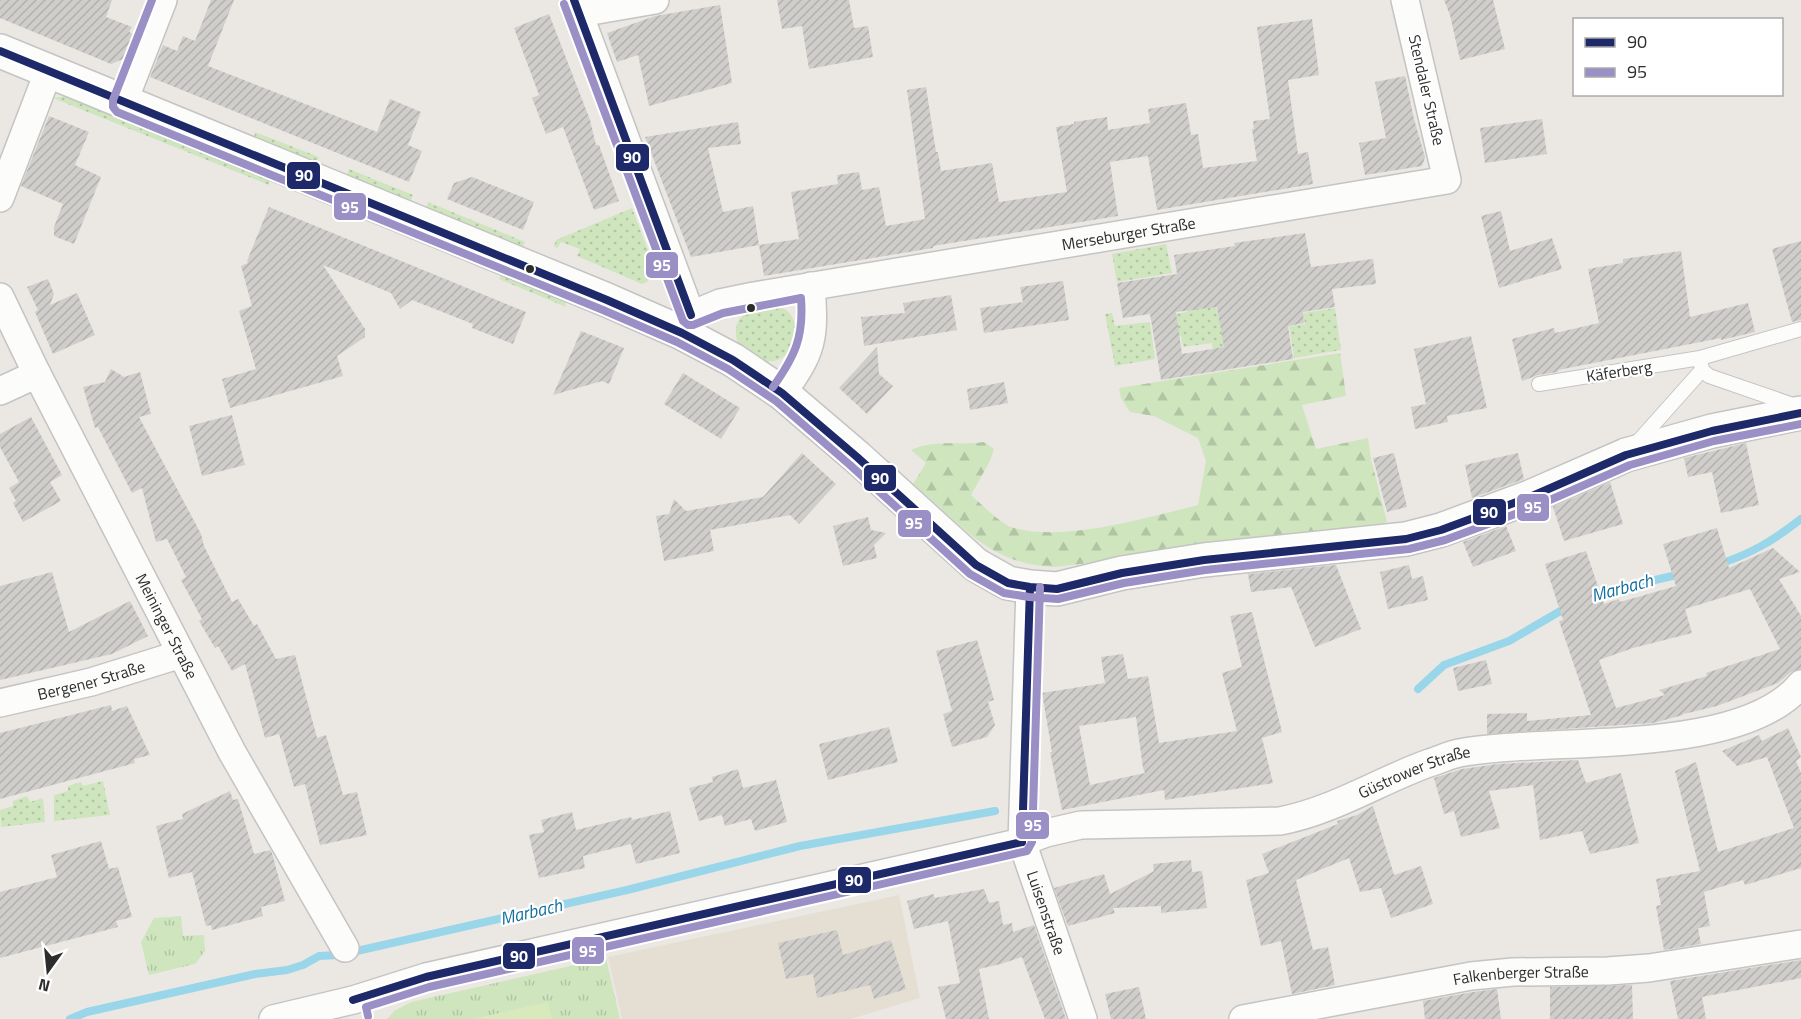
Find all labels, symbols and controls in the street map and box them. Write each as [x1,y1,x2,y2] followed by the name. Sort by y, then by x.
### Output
[1573,18,1783,96] legend
[1627,28,1647,55] text: 90
[1403,32,1451,148] street label: Stendaler Straße
[1627,58,1647,85] text: 95
[615,143,650,172] line badge: 90
[623,145,641,169] text: 90
[286,161,321,190] line badge: 90
[295,163,313,187] text: 90
[333,192,367,221] line badge: 95
[341,195,359,219] text: 95
[1060,210,1197,256] street label: Merseburger Straße
[645,251,679,279] line badge: 95
[653,253,671,277] text: 95
[524,263,536,275] unlabelled marker
[745,302,757,314] unlabelled marker
[1585,354,1653,388] street label: Käferberg
[863,464,897,492] line badge: 90
[871,466,889,490] text: 90
[1516,493,1550,522] line badge: 95
[1524,495,1542,519] text: 95
[1472,498,1507,526] line badge: 90
[1480,500,1498,524] text: 90
[897,509,932,538] line badge: 95
[905,511,923,535] text: 95
[1588,566,1657,609] water label: Marbach
[130,569,204,683] street label: Meininger Straße
[35,654,148,706] street label: Bergener Straße
[1354,739,1472,804] street label: Güstrower Straße
[1015,811,1050,840] line badge: 95
[1024,813,1042,837] text: 95
[837,866,872,894] line badge: 90
[1021,867,1072,958] street label: Luisenstraße
[845,868,863,892] text: 90
[497,891,566,932] water label: Marbach
[571,936,605,965] line badge: 95
[579,939,597,963] text: 95
[18,941,78,1001] north arrow
[502,942,536,970] line badge: 90
[510,944,528,968] text: 90
[1451,959,1589,991] street label: Falkenberger Straße
[36,972,53,999] text: N

